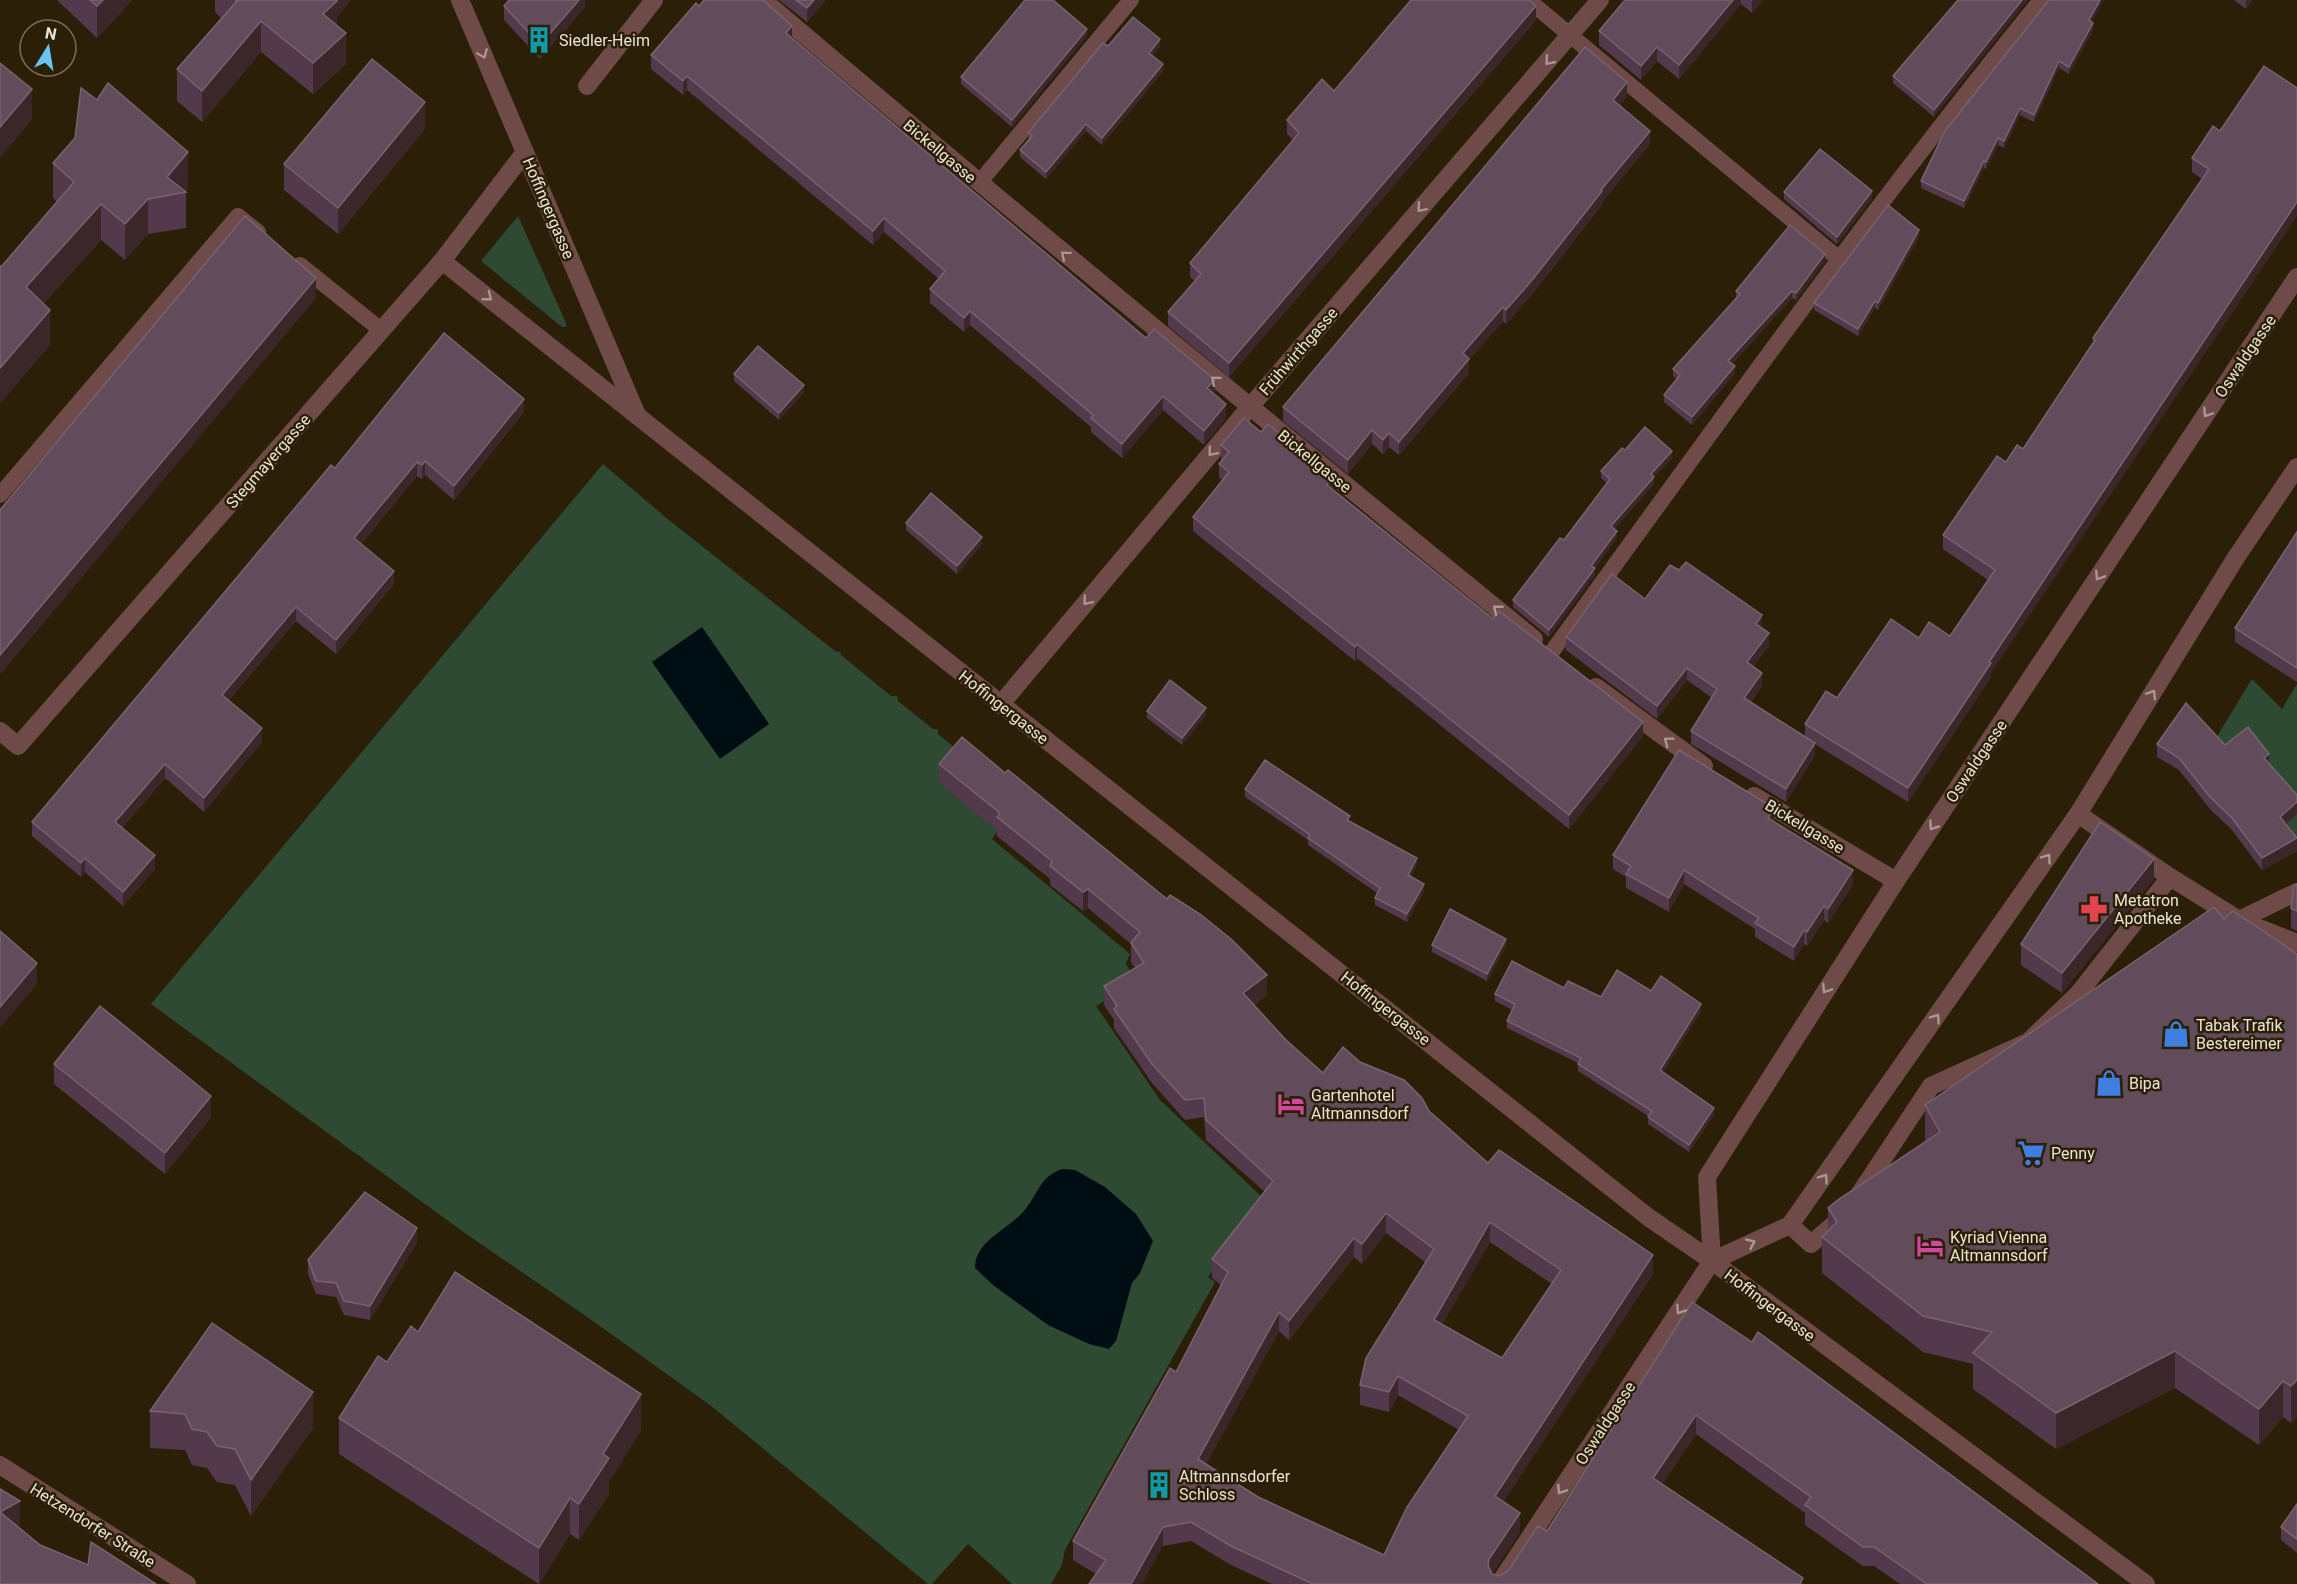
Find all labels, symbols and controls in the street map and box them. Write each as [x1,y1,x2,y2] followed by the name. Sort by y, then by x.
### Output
[18,18,78,78] north arrow
[43,23,58,44] text: N
[524,25,554,55] building icon: Siedler-Heim
[559,31,650,50] place label: Siedler-Heim
[476,47,488,58] one-way arrow
[1545,54,1556,65] one-way arrow
[899,115,980,187] street label: Bickellgasse
[519,155,578,262] street label: Hoffingergasse
[1417,201,1428,212] one-way arrow
[1061,251,1072,262] one-way arrow
[481,290,492,301] one-way arrow
[1255,304,1342,399] street label: Frühwirthgasse
[2211,311,2280,401] street label: Oswaldgasse
[1211,376,1222,387] one-way arrow
[2203,407,2214,418] one-way arrow
[222,410,314,512] street label: Stegmayergasse
[1274,426,1355,497] street label: Bickellgasse
[1208,445,1219,456] one-way arrow
[2095,569,2106,580] one-way arrow
[1083,594,1094,605] one-way arrow
[1493,605,1504,616] one-way arrow
[955,667,1052,748] street label: Hoffingergasse
[2145,690,2157,700] one-way arrow
[1942,716,2011,806] street label: Oswaldgasse
[1664,737,1675,748] one-way arrow
[1762,795,1848,858] street label: Bickellgasse
[1929,819,1940,830] one-way arrow
[2040,854,2051,865] one-way arrow
[2114,891,2182,928] place label: Metatron Apotheke
[2079,894,2109,924] pharmacy icon: Metatron Apotheke
[1337,968,1434,1049] street label: Hoffingergasse
[1822,983,1834,993] one-way arrow
[1929,1014,1940,1025] one-way arrow
[2196,1016,2283,1053] place label: Tabak Trafik Bestereimer
[2161,1019,2191,1049] shop icon: Tabak Trafik Bestereimer
[2094,1068,2124,1098] shop icon: Bipa
[2129,1074,2161,1093] place label: Bipa
[1311,1086,1409,1123] place label: Gartenhotel Altmannsdorf
[1276,1089,1306,1119] hotel icon: Gartenhotel Altmannsdorf
[2016,1138,2046,1168] supermarket icon: Penny
[2051,1144,2095,1163] place label: Penny
[1817,1173,1828,1184] one-way arrow
[1950,1228,2048,1265] place label: Kyriad Vienna Altmannsdorf
[1915,1231,1945,1261] hotel icon: Kyriad Vienna Altmannsdorf
[1744,1239,1755,1251] one-way arrow
[1721,1265,1819,1346] street label: Hoffingergasse
[1676,1303,1687,1314] one-way arrow
[1571,1378,1639,1469] street label: Oswaldgasse
[1179,1467,1291,1504] place label: Altmannsdorfer Schloss
[1144,1470,1174,1500] building icon: Altmannsdorfer Schloss
[27,1479,159,1572] street label: Hetzendorfer Straße
[1556,1484,1568,1494] one-way arrow

